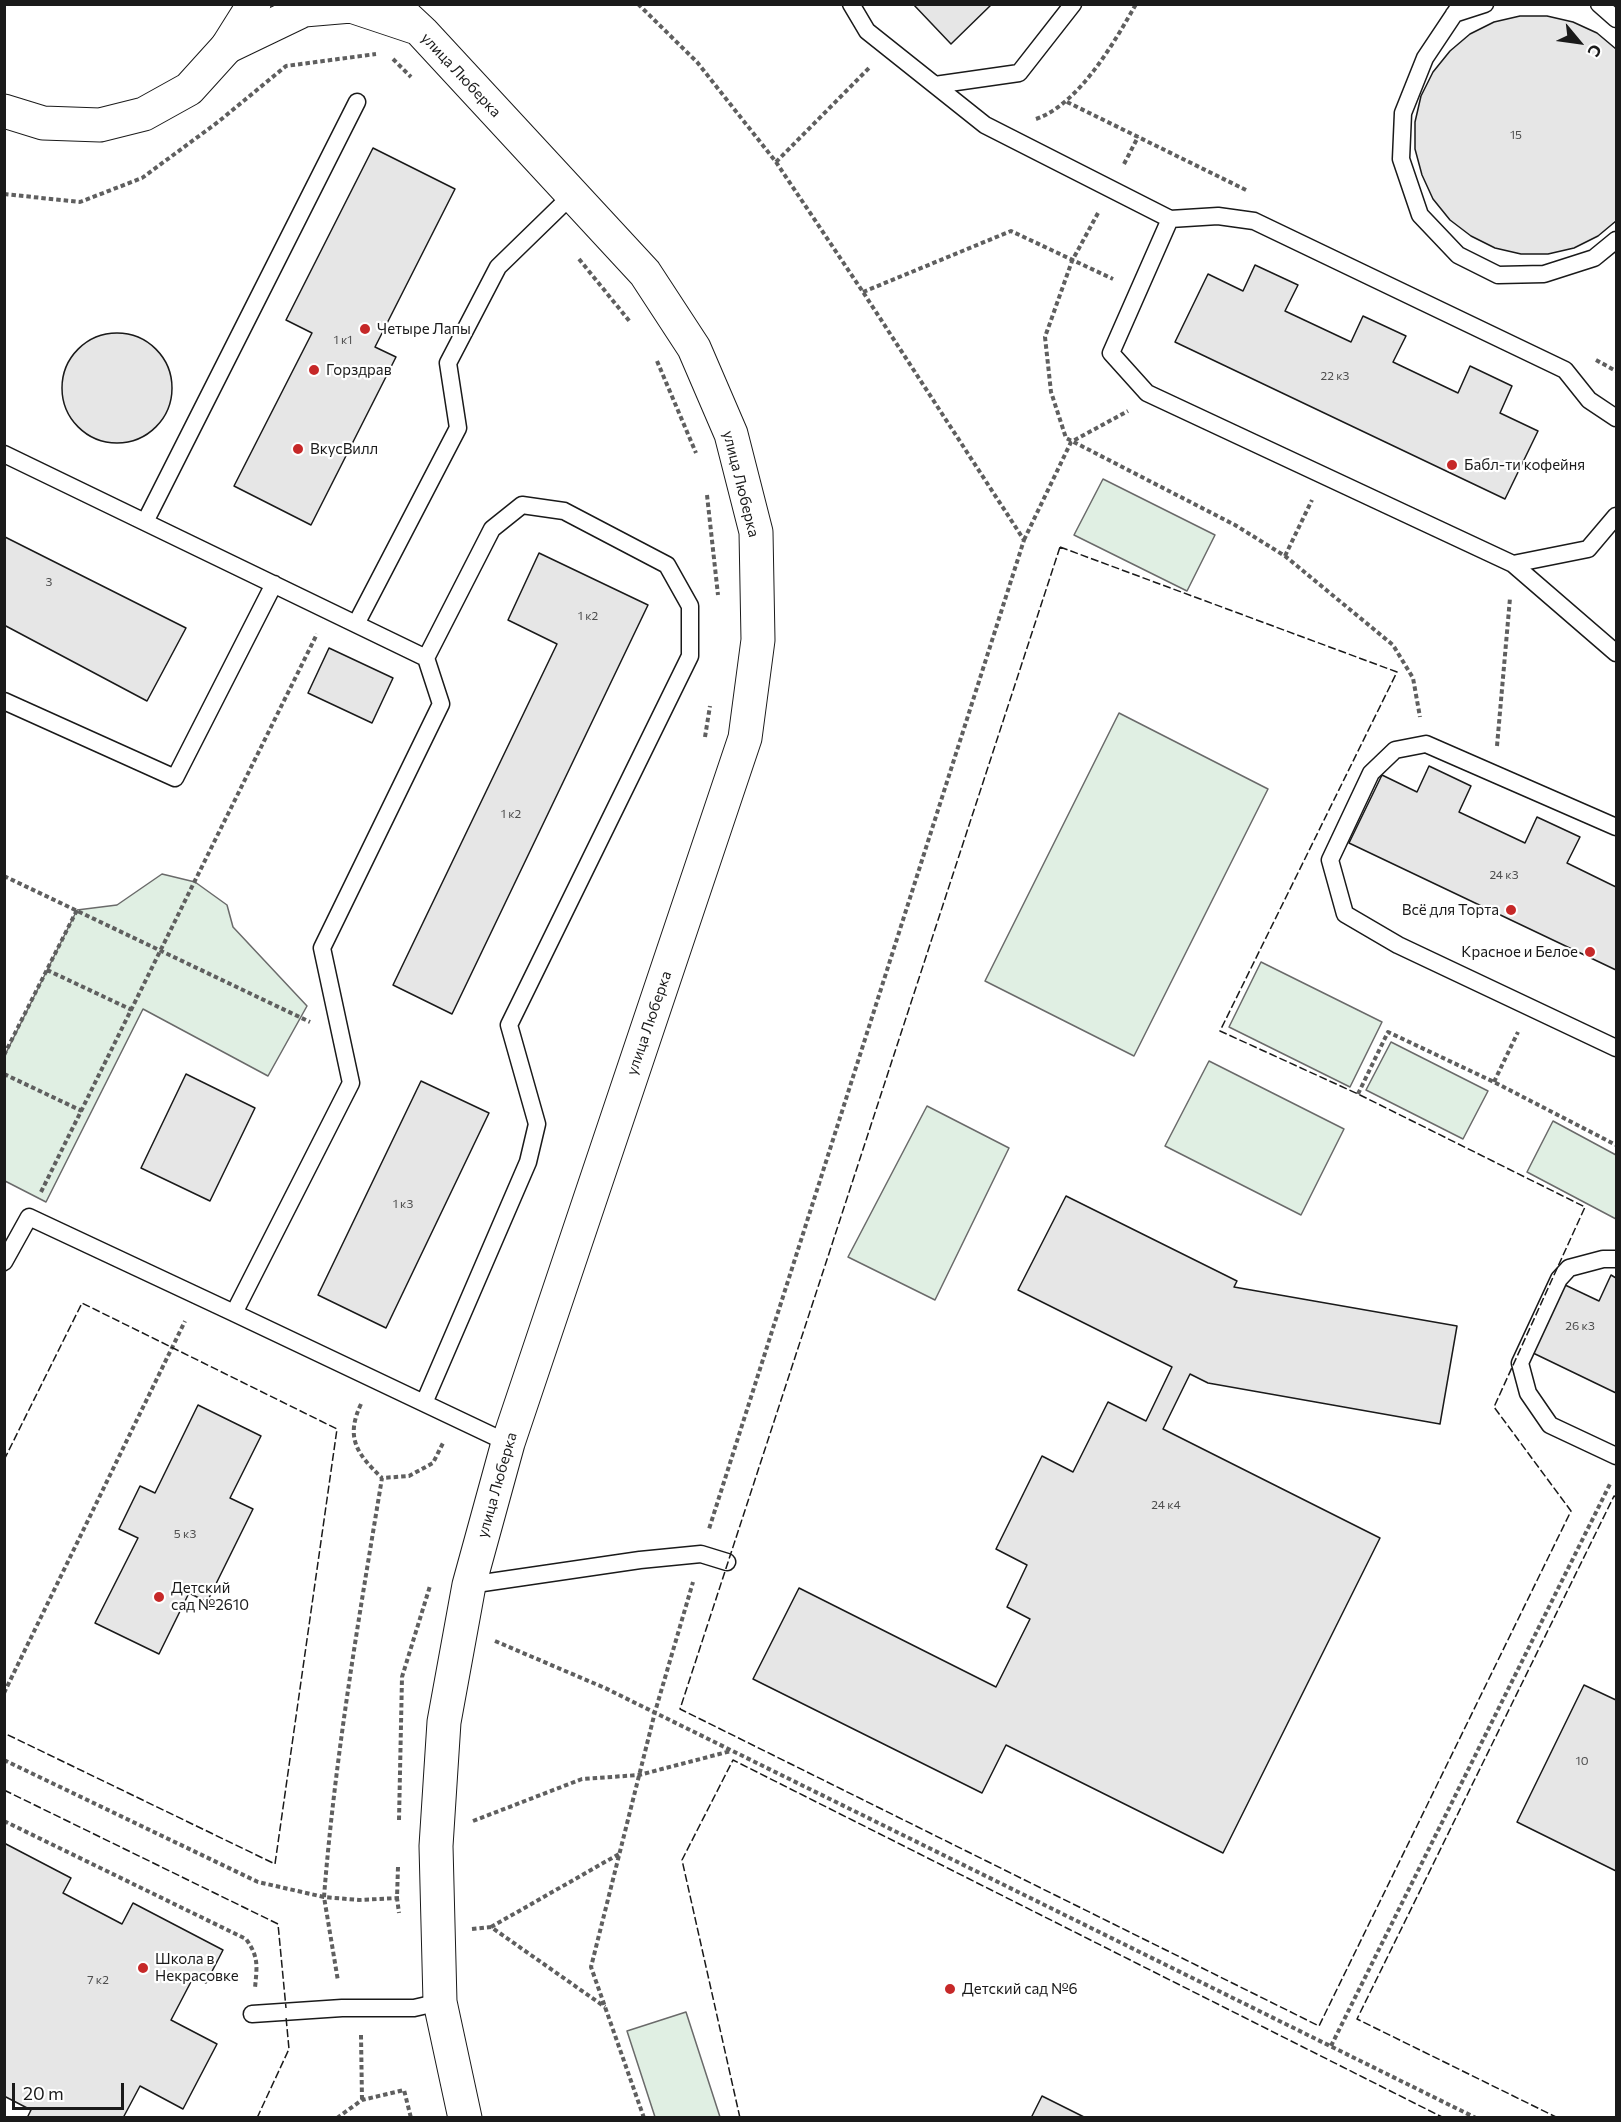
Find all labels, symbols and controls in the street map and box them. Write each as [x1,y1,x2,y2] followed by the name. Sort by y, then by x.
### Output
[1549,12,1609,72] north arrow
[417,29,505,121] street label: улица Люберка
[1584,42,1606,60] text: С
[1510,128,1522,142] house number: 15
[377,320,471,338] place label: Четыре Лапы
[358,322,372,336] marker: Четыре Лапы
[334,333,352,347] house number: 1 к1
[326,361,392,379] place label: Горздрав
[307,363,321,377] marker: Горздрав
[1321,369,1349,383] house number: 22 к3
[719,429,763,539] street label: улица Люберка
[310,440,378,458] place label: ВкусВилл
[291,442,305,456] marker: ВкусВилл
[1464,456,1585,474] place label: Бабл-ти кофейня
[1445,458,1459,472] marker: Бабл-ти кофейня
[46,575,52,589] house number: 3
[578,609,598,623] house number: 1 к2
[501,807,521,821] house number: 1 к2
[1489,868,1519,882] house number: 24 к3
[1402,901,1499,919] place label: Всё для Торта
[1504,903,1518,917] marker: Всё для Торта
[1461,943,1578,961] place label: Красное и Белое
[1583,945,1597,959] marker: Красное и Белое
[623,969,675,1077] street label: улица Люберка
[393,1197,413,1211] house number: 1 к3
[1565,1319,1595,1333] house number: 26 к3
[473,1430,521,1540] street label: улица Люберка
[1151,1498,1181,1512] house number: 24 к4
[174,1527,196,1541] house number: 5 к3
[171,1579,249,1614] place label: Детский сад №2610
[152,1590,166,1604] marker: Детский сад №2610
[1576,1754,1588,1768] house number: 10
[155,1950,239,1985] place label: Школа в Некрасовке
[136,1961,150,1975] marker: Школа в Некрасовке
[87,1973,109,1987] house number: 7 к2
[962,1980,1078,1998] place label: Детский сад №6
[943,1982,957,1996] marker: Детский сад №6
[15,2071,128,2109] scale bar
[23,2082,64,2104] text: 20 m

